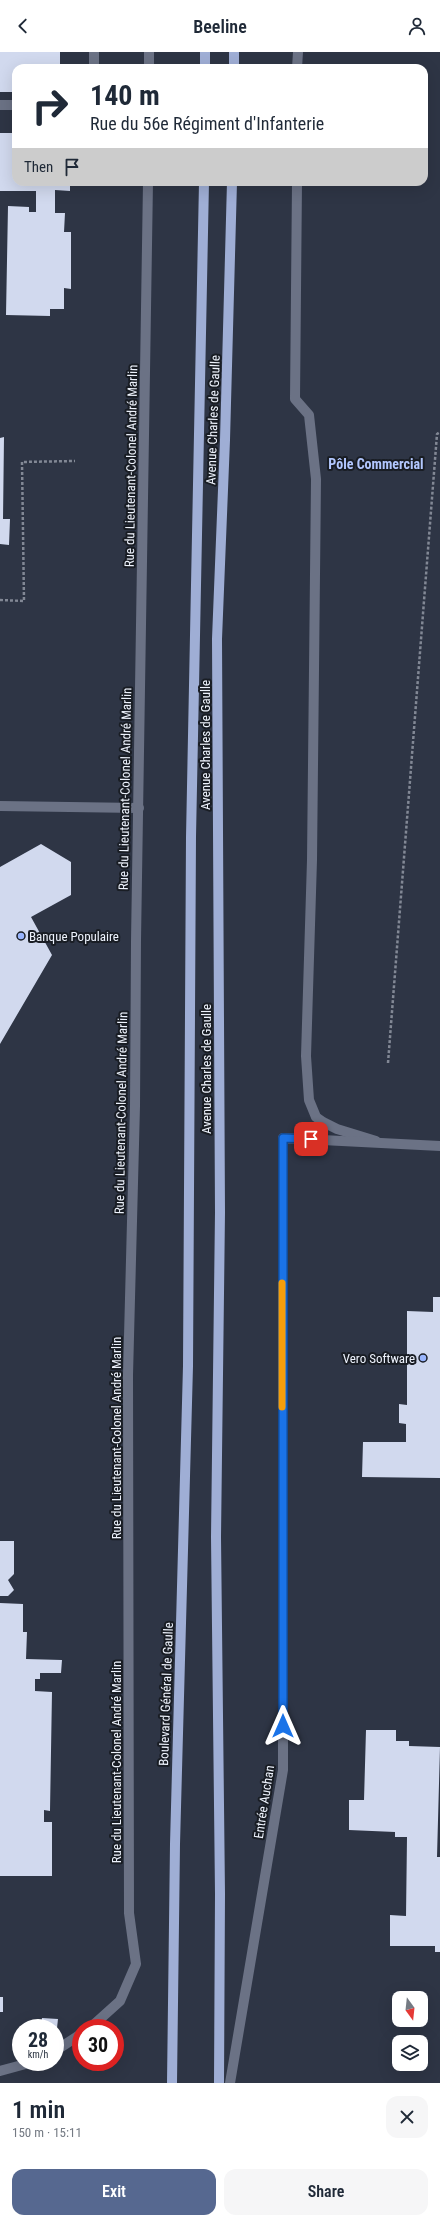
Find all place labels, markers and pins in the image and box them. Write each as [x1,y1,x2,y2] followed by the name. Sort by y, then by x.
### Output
[29,929,119,944] place label: Banque Populaire
[16,931,26,941] marker: Banque Populaire
[294,1122,328,1156] pin
[343,1351,415,1366] place label: Vero Software
[418,1353,428,1363] marker: Vero Software

